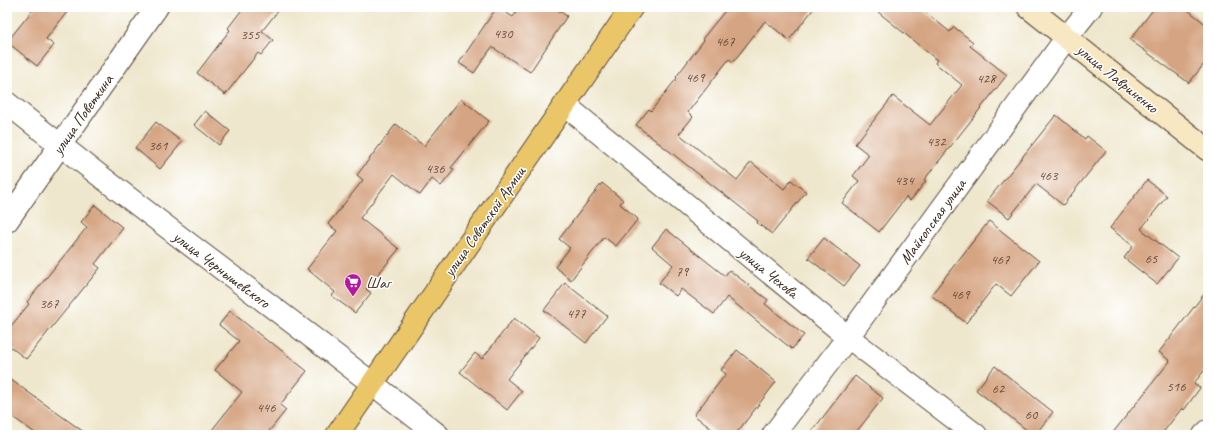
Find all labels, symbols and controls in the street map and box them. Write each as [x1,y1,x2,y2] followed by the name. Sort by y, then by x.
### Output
[494,25,514,42] house number: 430
[241,26,260,43] house number: 355
[716,33,735,50] house number: 467
[1072,39,1163,119] street label: улица Лавриненко
[686,69,706,86] house number: 469
[47,70,118,159] street label: улица Поветкина
[977,70,997,87] house number: 428
[927,133,947,150] house number: 432
[149,137,168,154] house number: 361
[426,160,445,177] house number: 436
[439,162,531,281] street label: улица Советской Армии
[1039,167,1059,184] house number: 463
[895,172,915,189] house number: 434
[895,174,971,268] street label: Майкопская улица
[168,226,275,314] street label: улица Чернышевского
[734,242,803,304] street label: улица Чехова
[1145,250,1158,267] house number: 65
[991,251,1010,268] house number: 467
[676,263,690,280] house number: 79
[343,272,363,297] supermarket icon: Шаг
[366,273,393,293] place label: Шаг
[951,286,971,303] house number: 469
[40,295,59,312] house number: 367
[567,305,586,322] house number: 477
[1167,378,1186,395] house number: 516
[992,380,1006,397] house number: 62
[257,399,276,416] house number: 446
[1025,406,1039,423] house number: 60

